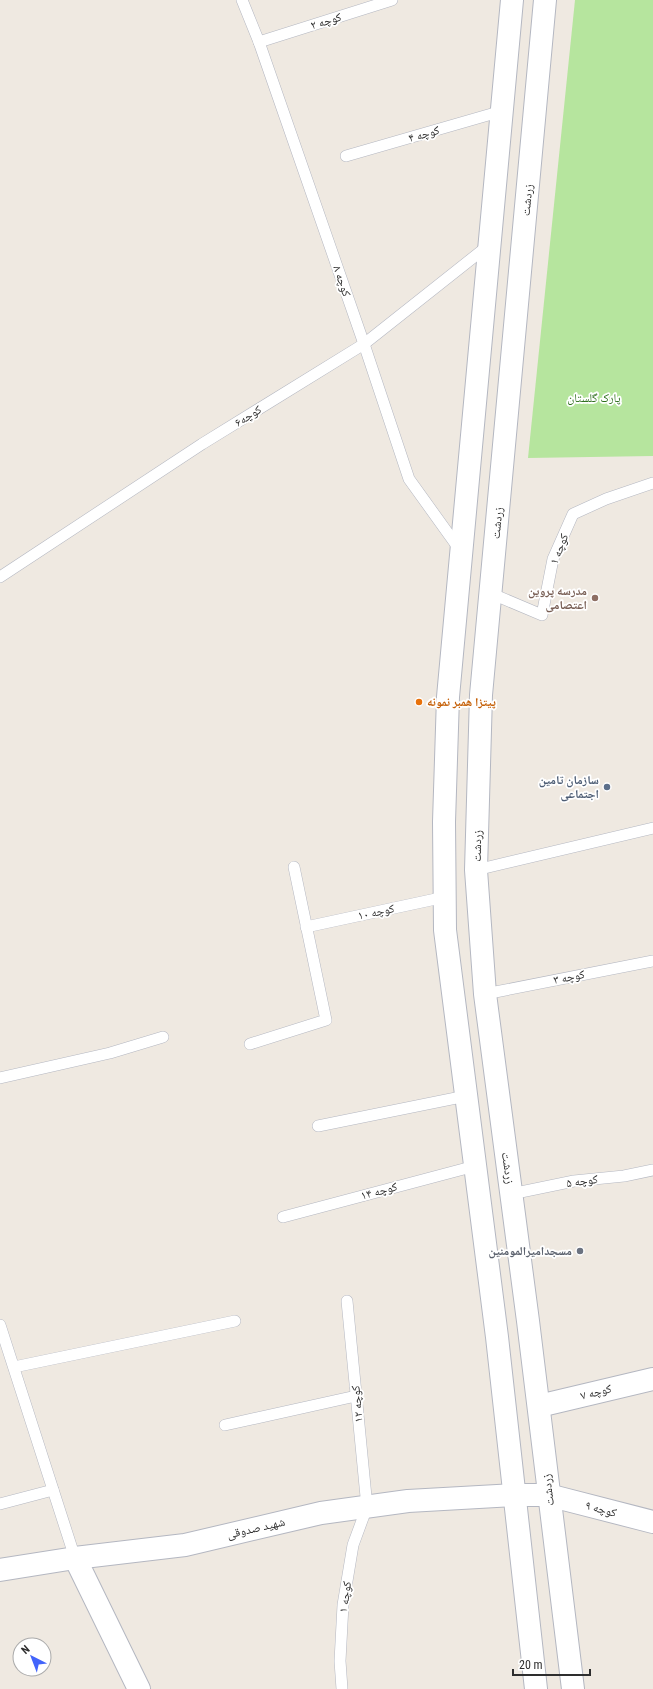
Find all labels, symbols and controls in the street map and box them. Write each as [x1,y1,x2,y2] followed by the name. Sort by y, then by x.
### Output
[309,10,343,32] street label: کوچه ۲
[407,123,441,145] street label: کوچه ۴
[519,183,535,217] street label: زردشت
[330,264,354,298] street label: کوچه ۸
[567,391,621,405] park label: پارک گلستان
[232,402,264,430] street label: کوچه۶
[489,506,505,540] street label: زردشت
[547,532,571,566] street label: کوچه ۱
[528,584,587,613] place label: مدرسه پروین اعتصامی
[590,593,600,603] marker: مدرسه پروین اعتصامی
[427,695,496,709] place label: پیتزا همبر نمونه
[414,697,424,707] marker: پیتزا همبر نمونه
[539,773,599,802] place label: سازمان تامین اجتماعی
[602,782,612,792] marker: سازمان تامین اجتماعی
[470,830,484,862] street label: زردشت
[356,901,396,923] street label: کوچه ۱۰
[552,967,586,987] street label: کوچه ۳
[499,1151,517,1185] street label: زردشت
[565,1172,599,1190] street label: کوچه ۵
[359,1179,399,1203] street label: کوچه ۱۴
[489,1244,572,1259] place label: مسجدامیرالمومنین
[575,1246,585,1256] marker: مسجدامیرالمومنین
[579,1381,613,1403] street label: کوچه ۷
[348,1385,366,1423] street label: کوچه ۱۲
[539,1473,557,1507] street label: زردشت
[584,1498,618,1520] street label: کوچه ۹
[226,1514,287,1542] street label: شهید صدوقی
[336,1580,354,1614] street label: کوچه ۱
[12,1637,52,1677] north arrow
[19,1643,33,1657] text: N
[513,1651,590,1677] scale bar
[519,1658,543,1672] text: 20 m

